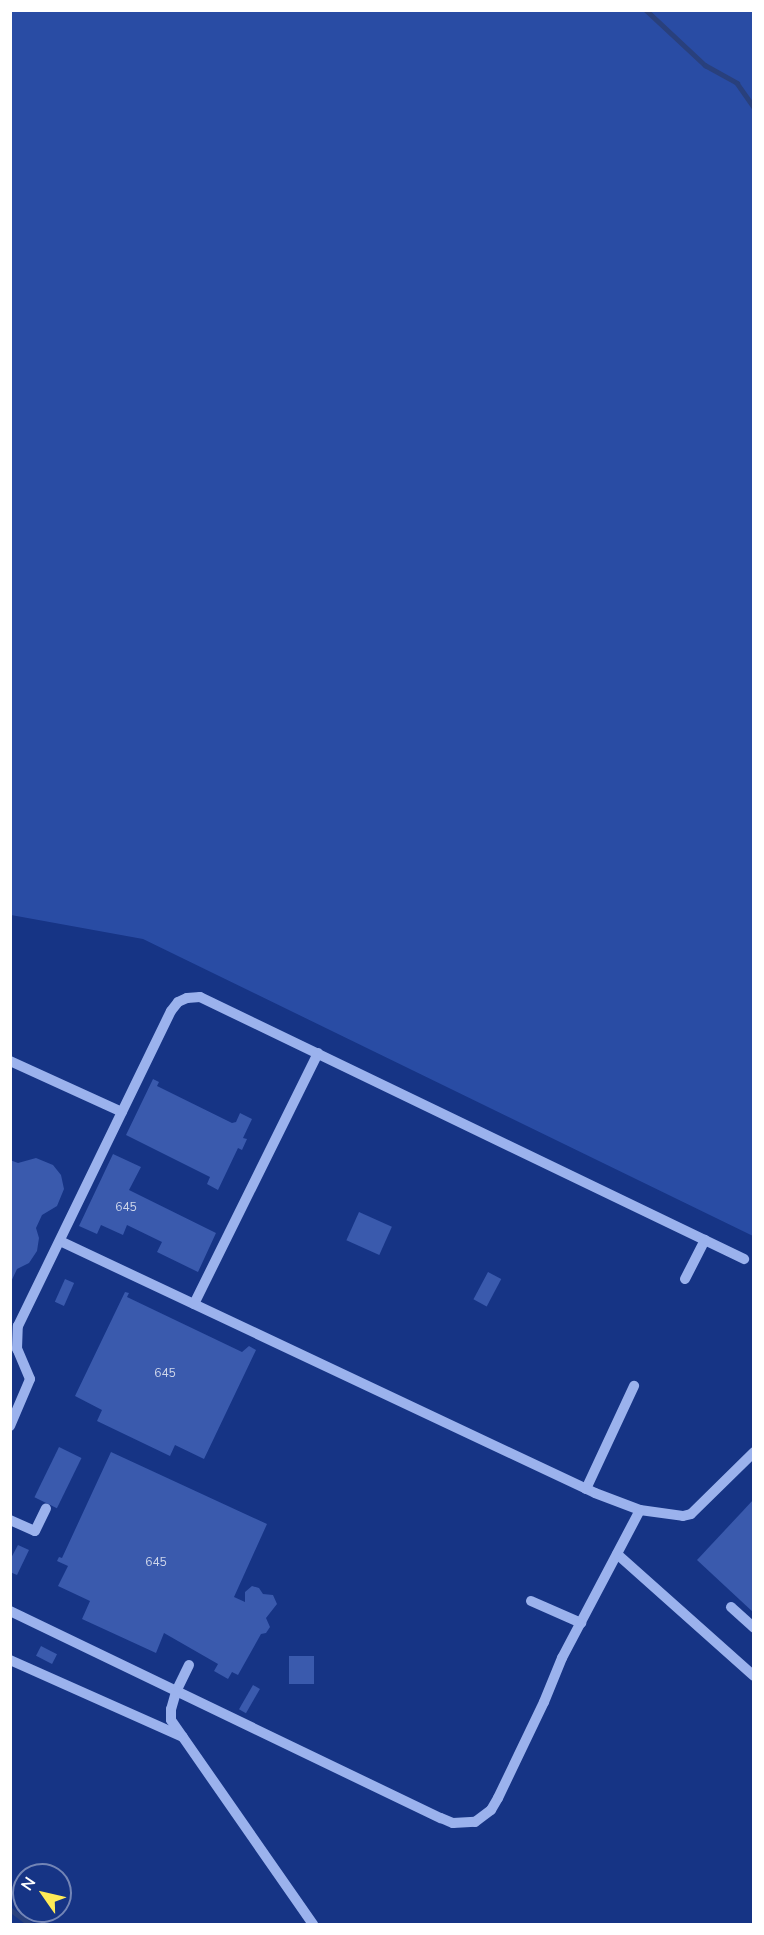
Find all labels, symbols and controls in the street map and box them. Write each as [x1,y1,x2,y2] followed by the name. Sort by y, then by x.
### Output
[115,1201,137,1215] house number: 645
[154,1367,176,1381] house number: 645
[145,1556,167,1570] house number: 645
[12,1863,72,1923] north arrow
[16,1873,41,1895] text: N

